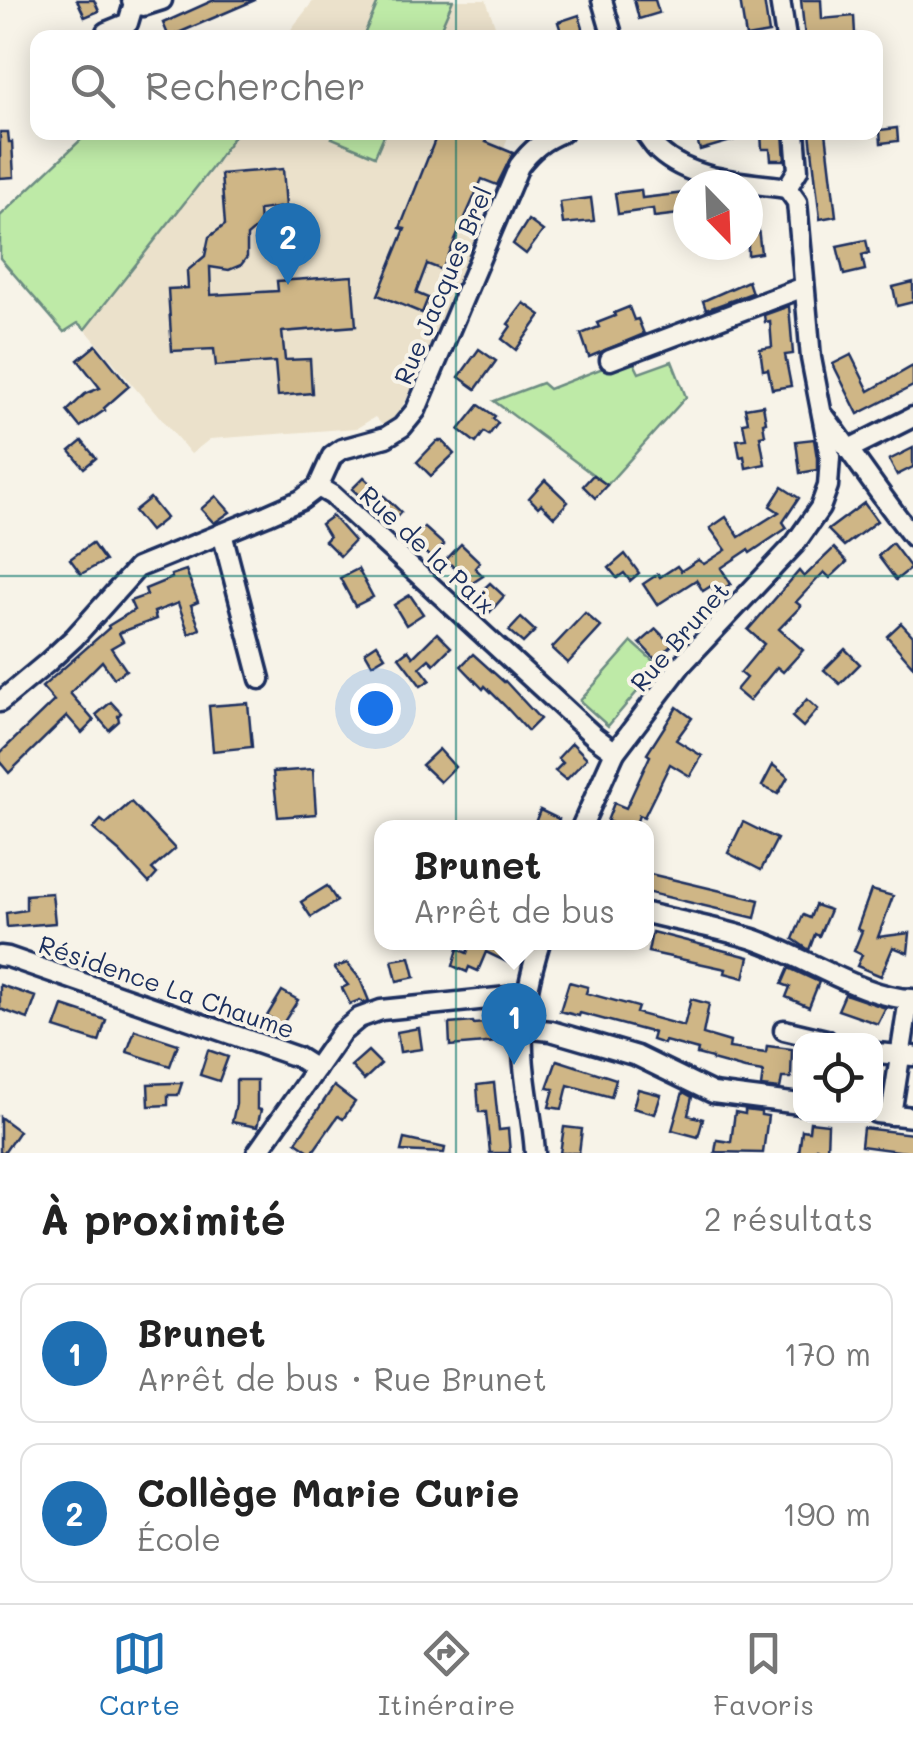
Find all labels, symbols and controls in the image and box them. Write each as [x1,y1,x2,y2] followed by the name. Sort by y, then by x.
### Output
[30,30,883,140] search box
[65,58,120,113] icon: search
[145,60,366,110] text: Rechercher
[673,170,763,260] north arrow
[386,181,498,389] street label: Rue Jacques Brel
[256,202,320,285] pin: 2
[354,478,502,620] street label: Rue de la Paix
[623,574,735,698] street label: Rue Brunet
[350,683,401,734] your location
[374,820,654,950] popup
[413,839,541,889] text: Brunet
[413,889,615,931] text: Arrêt de bus
[35,927,299,1045] street label: Résidence La Chaume
[482,982,546,1065] pin: 1
[793,1033,883,1123] map controls
[793,1033,883,1123] button: locate
[40,1191,286,1246] text: À proximité
[704,1197,873,1239] text: 2 résultats
[137,1307,266,1357] text: Brunet
[67,1332,82,1374] text: 1
[783,1332,871,1374] text: 170 m
[137,1357,547,1399] text: Arrêt de bus · Rue Brunet
[137,1467,519,1517] text: Collège Marie Curie
[66,1492,83,1534] text: 2
[782,1492,871,1534] text: 190 m
[137,1517,221,1559] text: École
[99,1626,180,1722] tab: Carte
[378,1626,515,1722] tab: Itinéraire
[713,1626,814,1722] tab: Favoris

